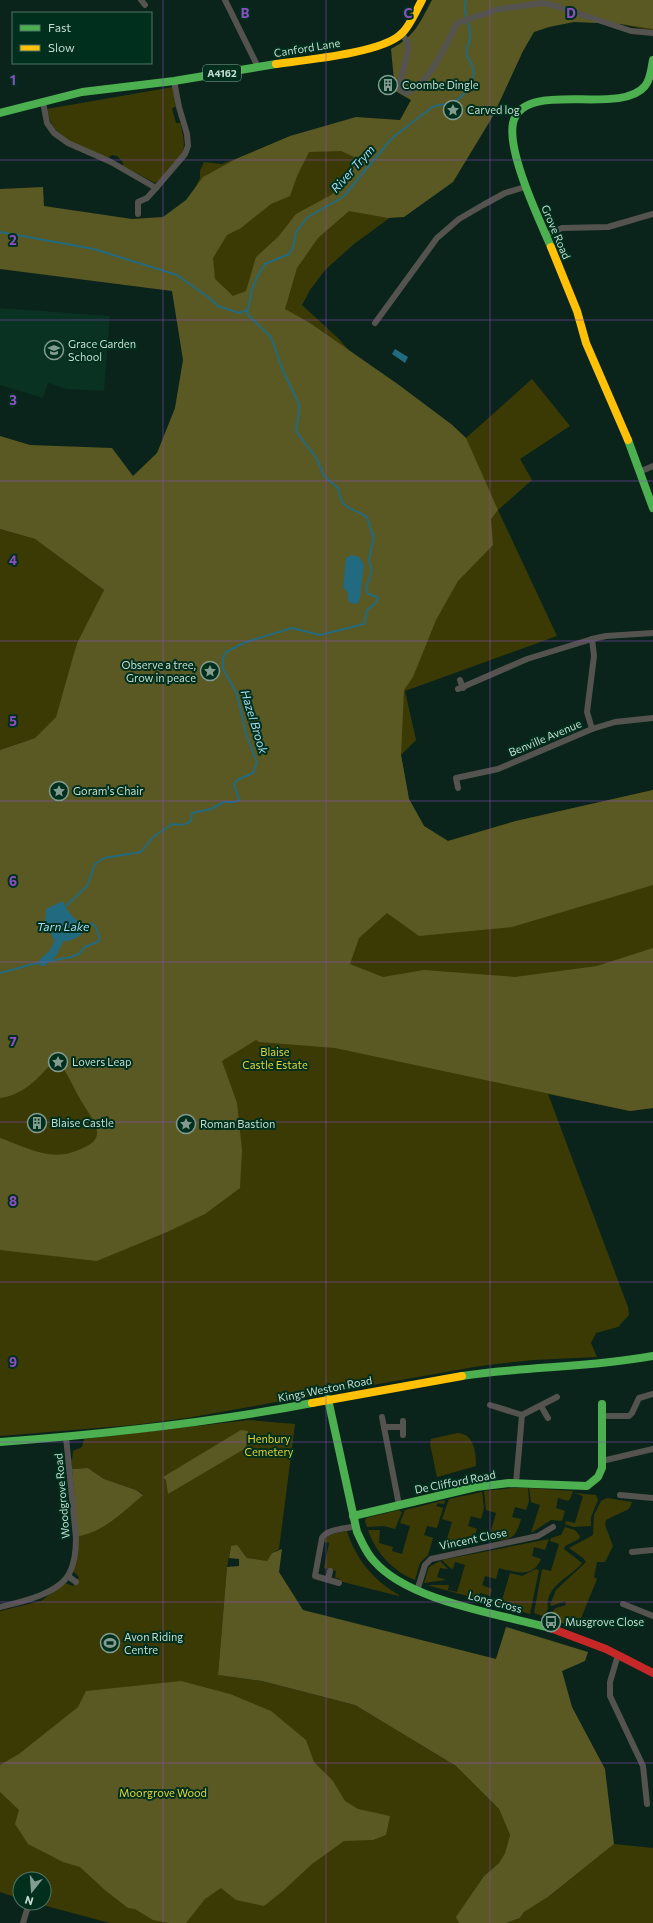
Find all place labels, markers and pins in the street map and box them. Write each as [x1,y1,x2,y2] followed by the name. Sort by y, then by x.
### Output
[377,74,399,96] building icon: Coombe Dingle
[402,78,479,91] place label: Coombe Dingle
[442,99,464,121] place icon: Carved log
[467,103,520,116] place label: Carved log
[68,337,136,363] place label: Grace Garden School
[43,339,65,361] school or university icon: Grace Garden School
[121,658,196,684] place label: Observe a tree, Grow in peace
[199,660,221,682] place icon: Observe a tree, Grow in peace
[48,780,70,802] place icon: Goram's Chair
[73,784,144,797] place label: Goram's Chair
[47,1051,69,1073] place icon: Lovers Leap
[72,1055,132,1068] place label: Lovers Leap
[26,1112,48,1134] building icon: Blaise Castle
[175,1113,197,1135] place icon: Roman Bastion
[51,1116,114,1129] place label: Blaise Castle
[200,1117,275,1130] place label: Roman Bastion
[540,1611,562,1633] bus stop icon: Musgrove Close
[565,1615,644,1628] place label: Musgrove Close
[124,1630,183,1656] place label: Avon Riding Centre
[99,1632,121,1654] sports icon: Avon Riding Centre

